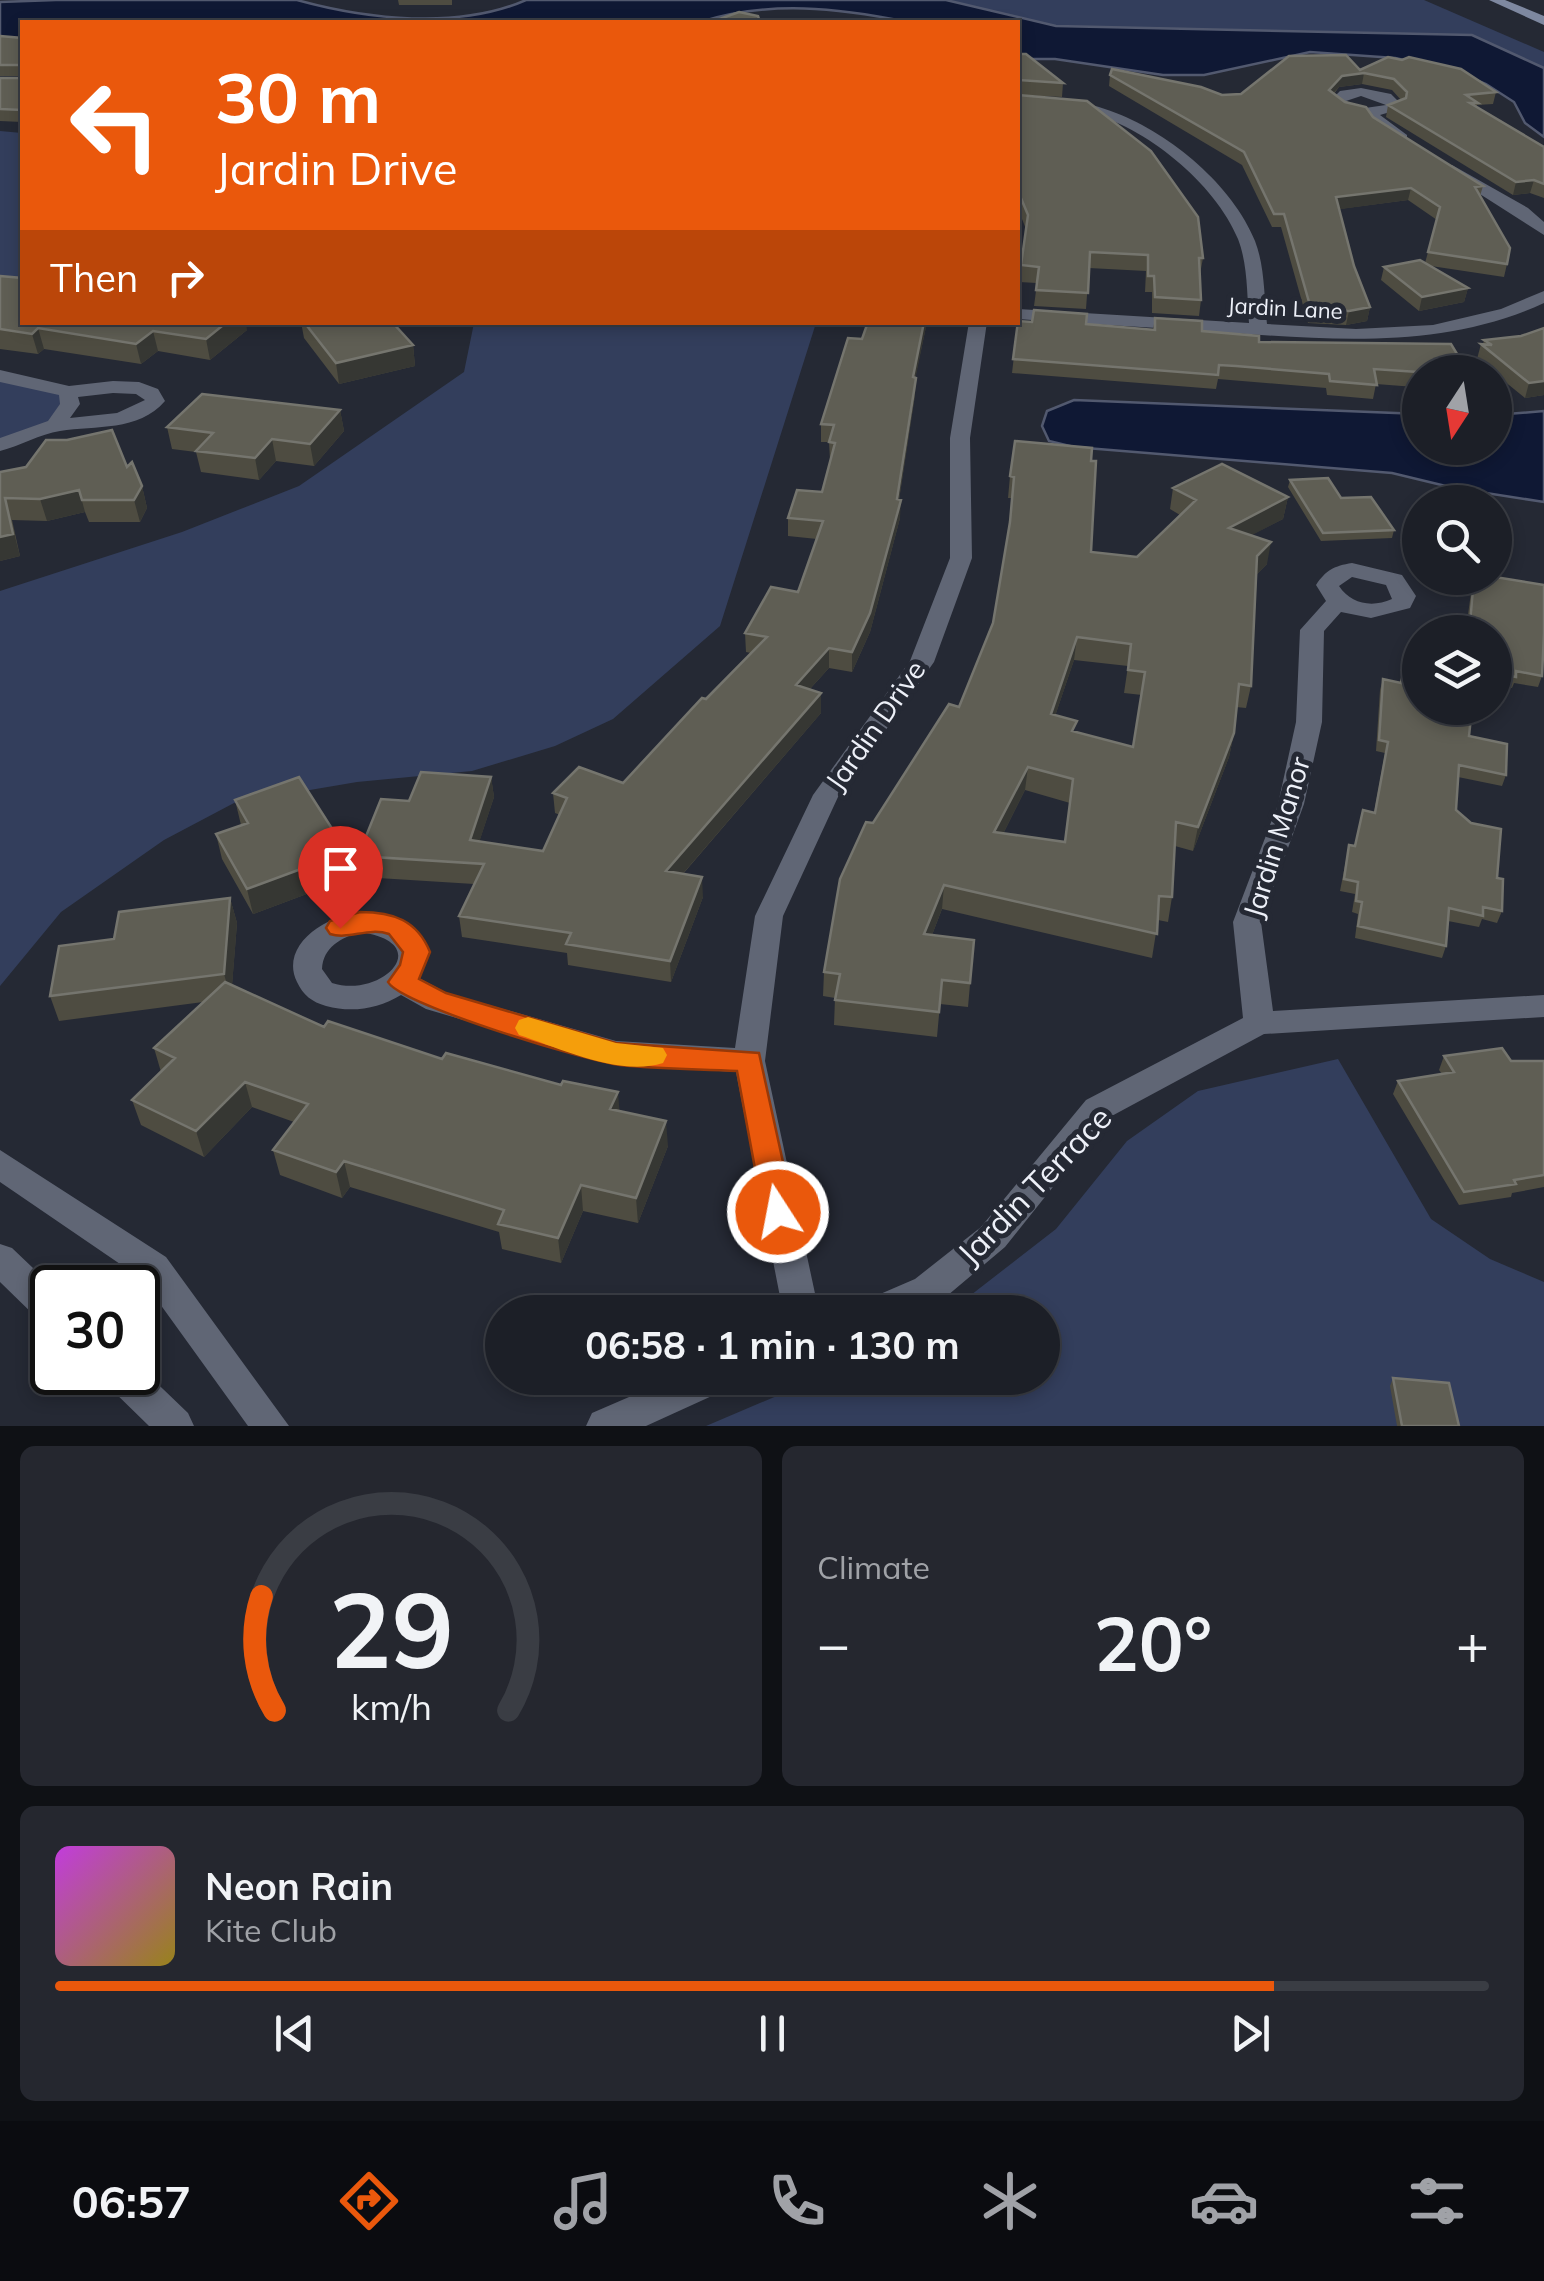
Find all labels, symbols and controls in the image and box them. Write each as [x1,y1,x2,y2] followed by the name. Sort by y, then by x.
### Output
[215,53,381,141] text: 30 m
[50,60,180,190] icon: left
[215,140,457,196] text: Jardin Drive
[158,250,213,305] icon: right
[50,254,138,302] text: Then
[1227,291,1343,325] street label: Jardin Lane
[1402,355,1512,465] north arrow
[1402,355,1512,725] map controls
[1402,485,1512,595] button: search
[1402,615,1512,725] button: layers
[817,653,933,797] street label: Jardin Drive
[1235,751,1317,922] street label: Jardin Manor
[298,826,383,929] pin
[313,841,368,896] icon: arrive
[949,1098,1119,1272] street label: Jardin Terrace
[726,1160,830,1264] position arrow
[30,1265,160,1395] speed limit sign: 30
[585,1321,960,1369] text: 06:58 · 1 min · 130 m
[817,1547,930,1587] text: Climate
[329,1563,453,1694] text: 29
[1094,1596,1212,1690] text: 20°
[817,1609,850,1678] text: −
[1456,1609,1489,1678] text: +
[351,1684,431,1729] text: km/h
[205,1862,393,1910] text: Neon Rain
[205,1910,337,1950] text: Kite Club
[267,2006,322,2061] icon: previous
[745,2006,800,2061] icon: pause
[1223,2006,1278,2061] icon: next
[334,2166,404,2236] icon: directions
[548,2166,618,2236] icon: music
[762,2166,832,2236] icon: phone
[975,2166,1045,2236] icon: climate
[1189,2166,1259,2236] icon: car
[1402,2166,1472,2236] icon: filters
[72,2173,191,2229] text: 06:57

